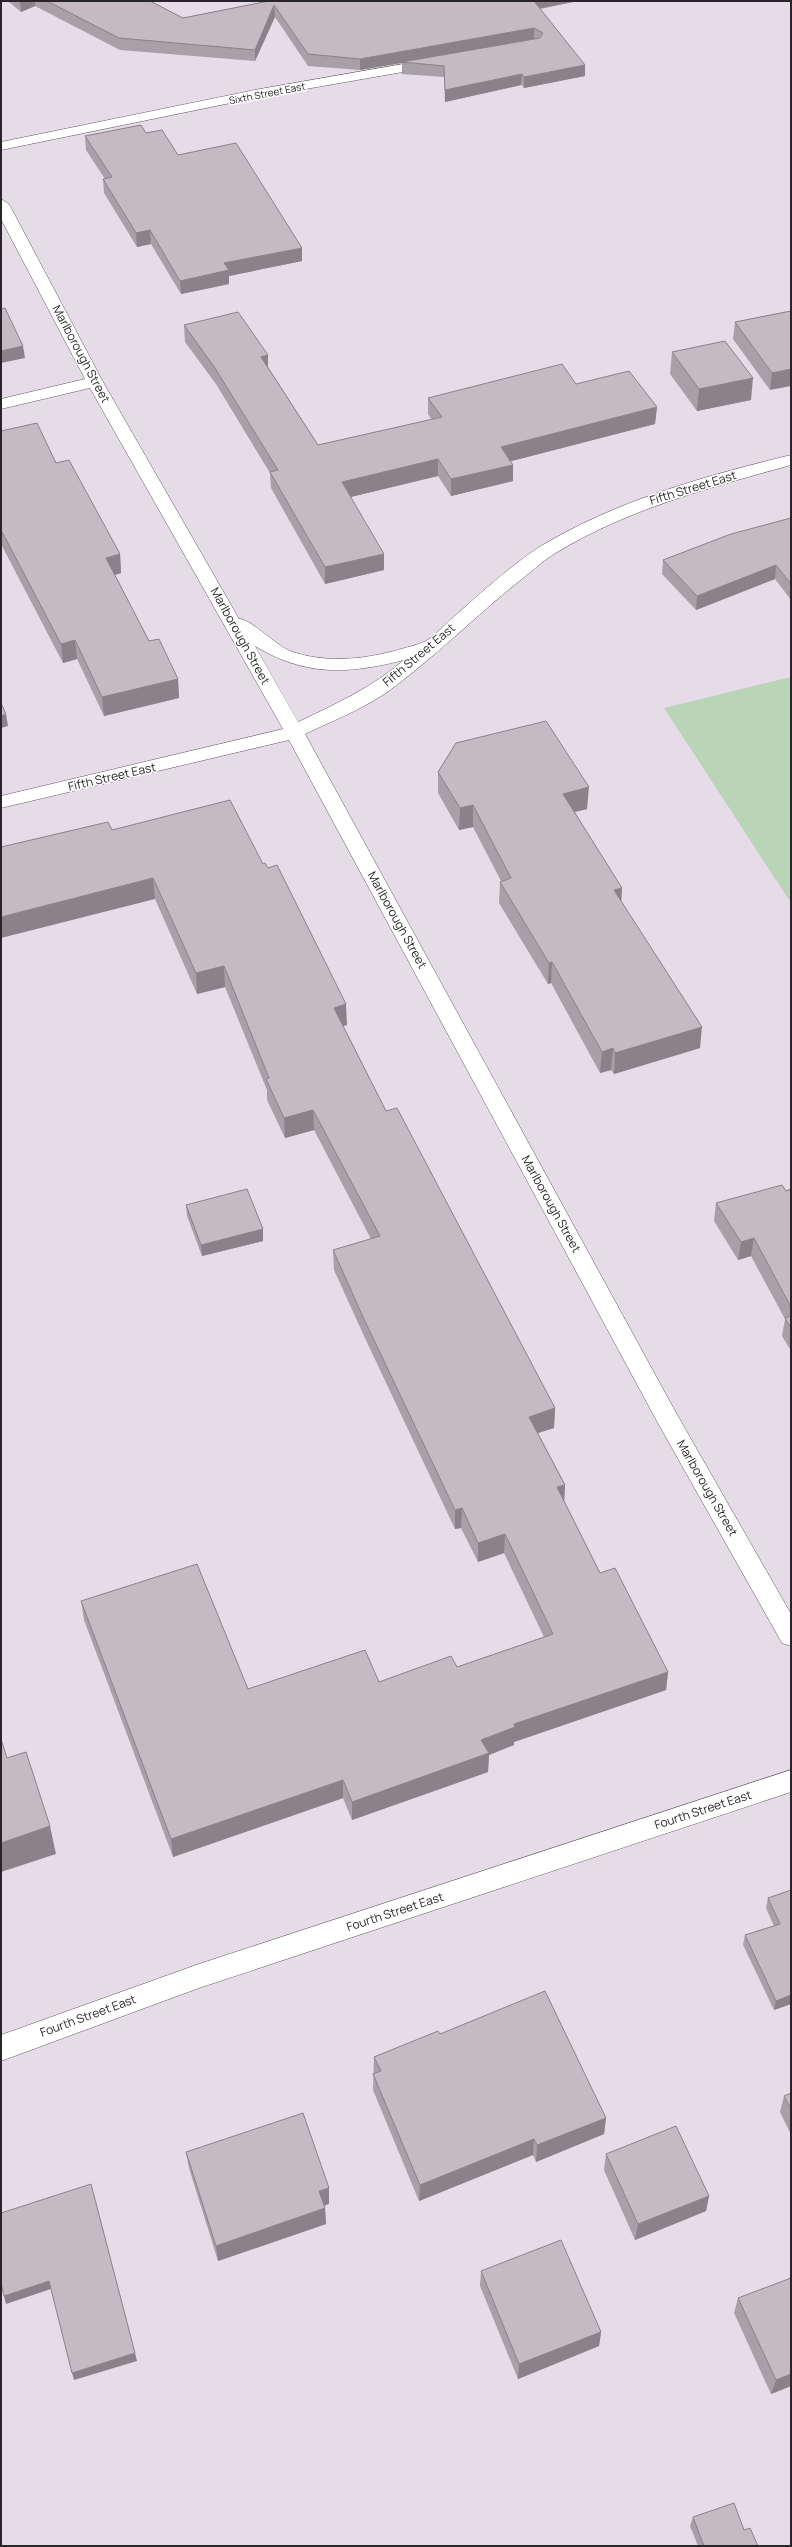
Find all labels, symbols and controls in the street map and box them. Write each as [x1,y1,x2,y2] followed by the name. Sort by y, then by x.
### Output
[228,79,306,107] street label: Sixth Street East
[48,302,114,406] street label: Marlborough Street
[647,466,738,509] street label: Fifth Street East
[207,584,274,687] street label: Marlborough Street
[379,619,459,690] street label: Fifth Street East
[66,758,158,795] street label: Fifth Street East
[364,868,431,971] street label: Marlborough Street
[518,1152,585,1255] street label: Marlborough Street
[673,1437,742,1539] street label: Marlborough Street
[652,1786,754,1833] street label: Fourth Street East
[344,1888,446,1935] street label: Fourth Street East
[37,1990,138,2041] street label: Fourth Street East

